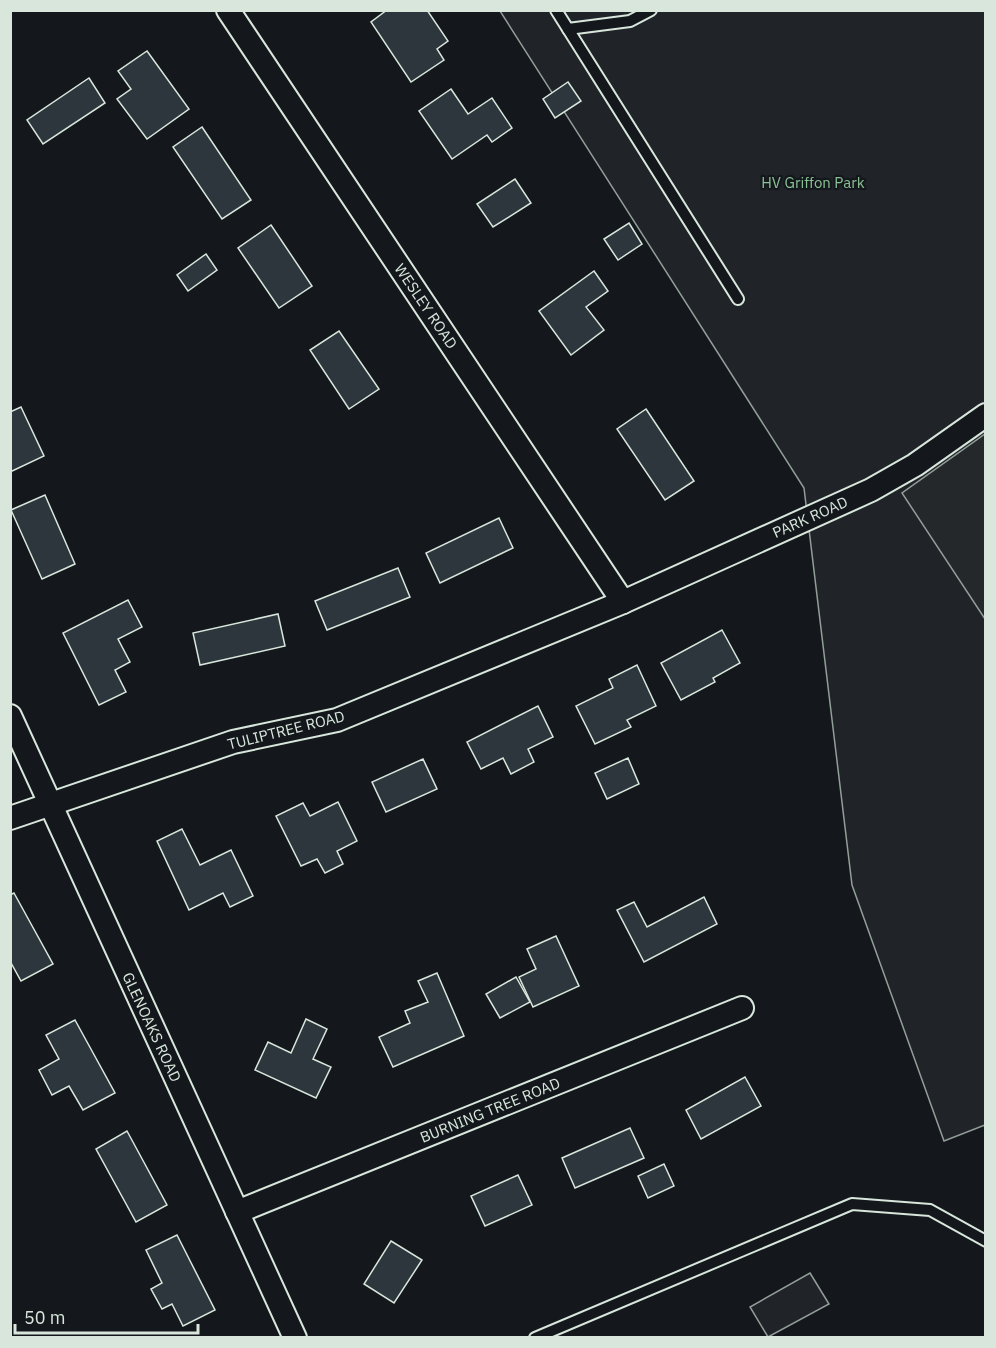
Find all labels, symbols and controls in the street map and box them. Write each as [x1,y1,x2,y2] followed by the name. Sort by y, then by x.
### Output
[761,173,865,192] park label: HV Griffon Park
[391,260,461,352] street label: WESLEY ROAD
[769,492,851,542] street label: PARK ROAD
[225,706,347,754] street label: TULIPTREE ROAD
[118,969,186,1085] street label: GLENOAKS ROAD
[417,1073,563,1147] street label: BURNING TREE ROAD
[15,1297,198,1335] scale bar
[24,1306,66,1329] text: 50 m

